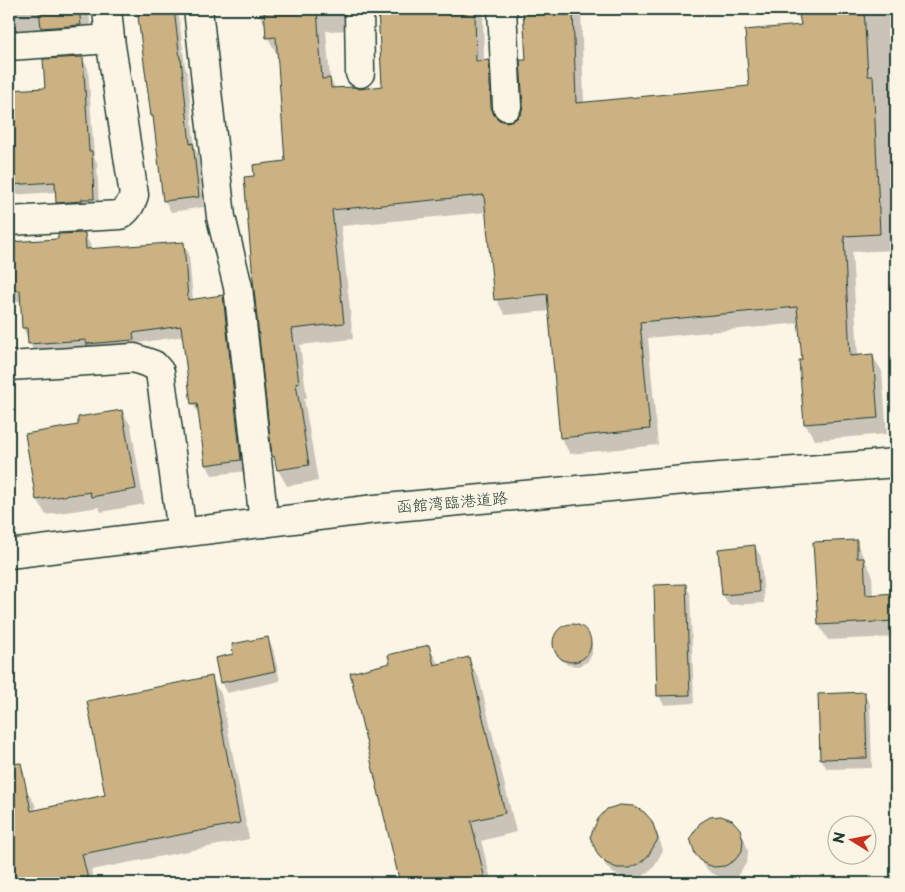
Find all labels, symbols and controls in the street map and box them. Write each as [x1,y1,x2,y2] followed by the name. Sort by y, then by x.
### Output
[395,484,509,518] street label: 函館湾臨港道路
[828,814,878,864] north arrow
[827,830,850,845] text: N

